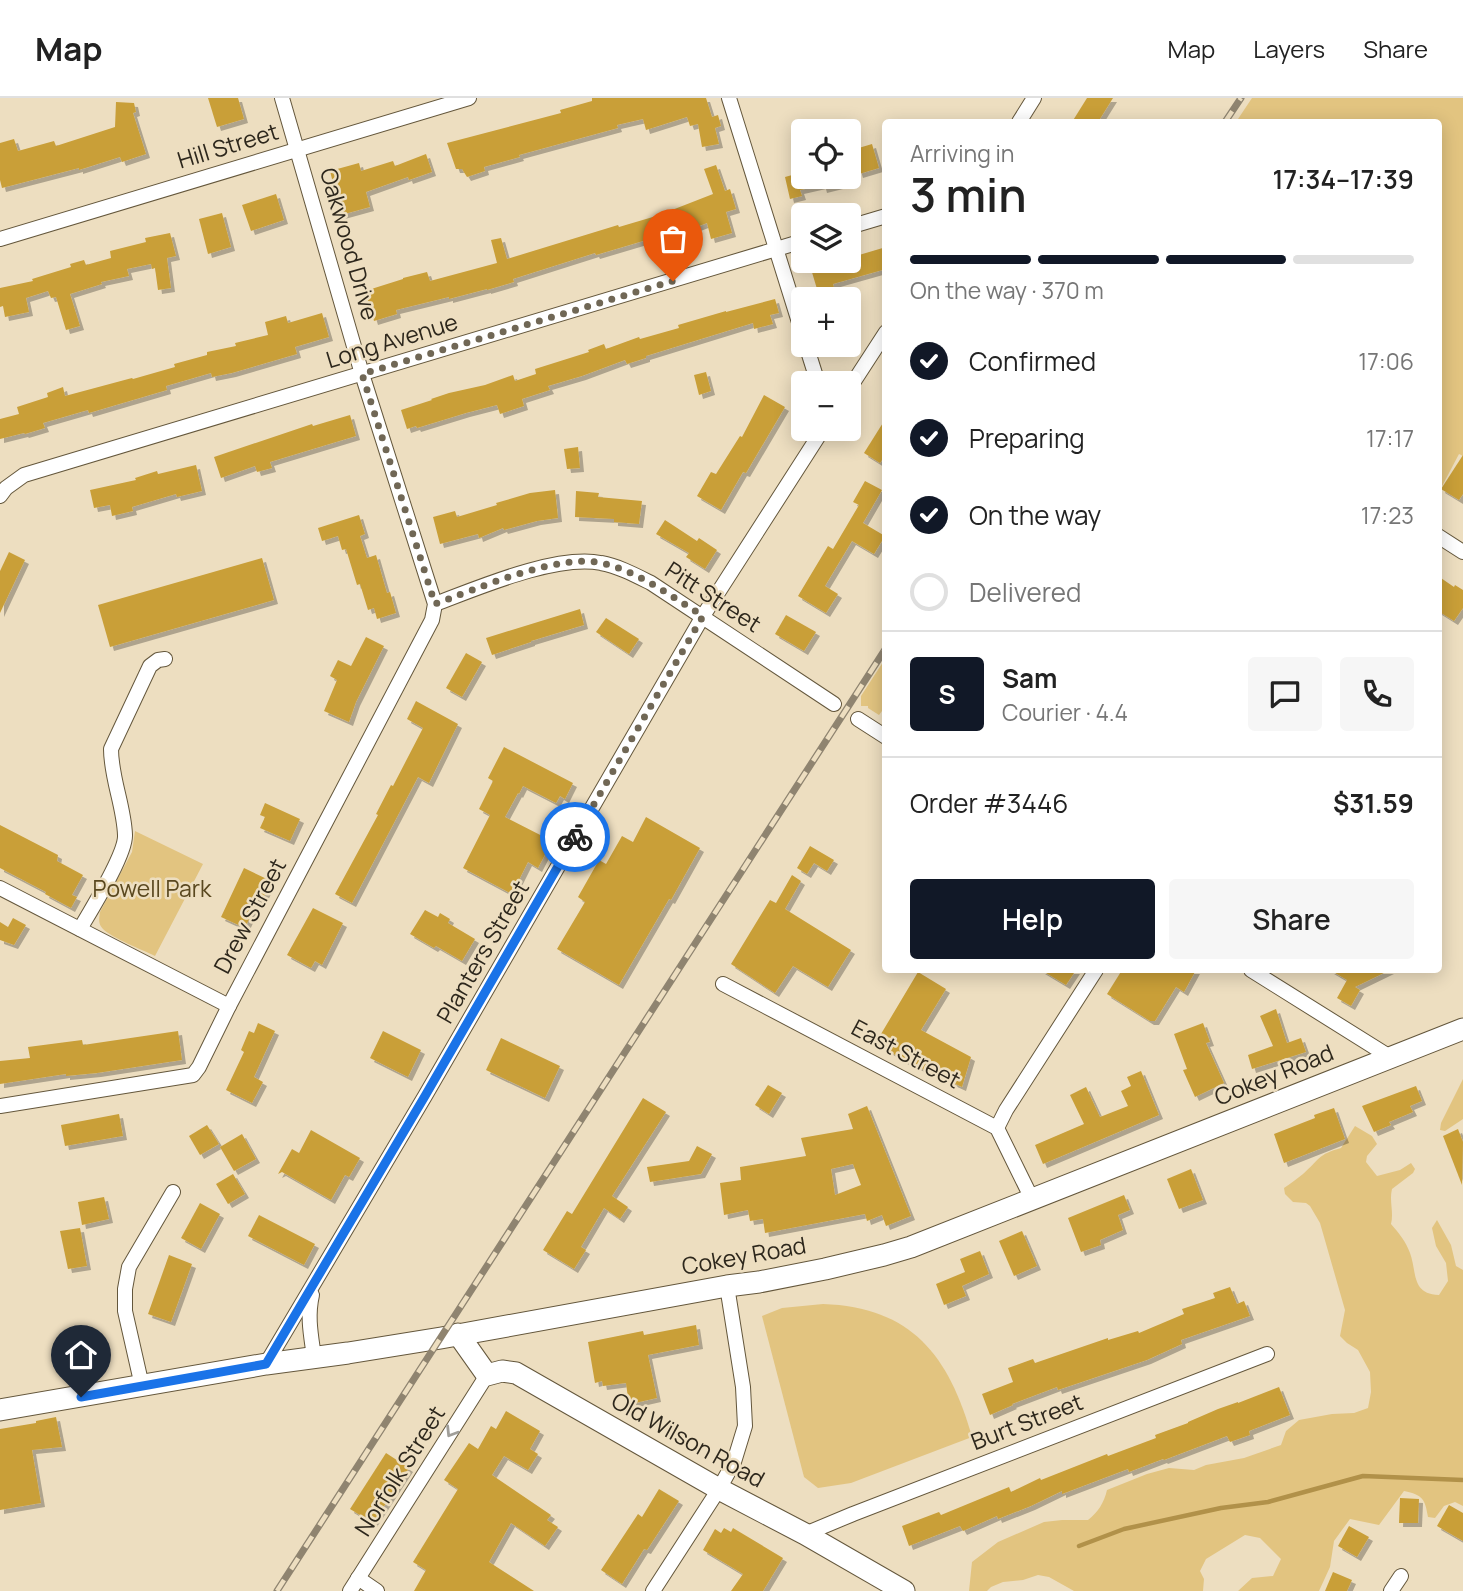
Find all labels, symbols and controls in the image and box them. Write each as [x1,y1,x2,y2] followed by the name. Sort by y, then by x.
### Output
[35,26,103,71] text: Map
[1168,32,1215,65] text: Map
[1253,32,1325,65] text: Layers
[1363,32,1428,65] text: Share
[173,115,282,176] street label: Hill Street
[791,119,861,441] map controls
[791,119,861,189] button: locate
[910,137,1015,169] text: Arriving in
[1272,161,1414,197] text: 17:34–17:39
[910,163,1027,226] text: 3 min
[313,164,387,324] street label: Oakwood Drive
[791,203,861,273] button: layers
[643,209,703,281] pin
[654,220,692,258] icon: bag
[910,274,1104,306] text: On the way · 370 m
[791,287,861,357] button: +
[322,305,461,375] street label: Long Avenue
[910,342,948,380] icon: check
[969,343,1096,379] text: Confirmed
[1358,345,1414,377] text: 17:06
[791,371,861,441] button: −
[910,419,948,457] icon: check
[969,420,1085,456] text: Preparing
[1366,422,1414,454] text: 17:17
[910,496,948,534] icon: check
[969,497,1101,533] text: On the way
[1361,499,1414,531] text: 17:23
[659,553,768,639] street label: Pitt Street
[969,574,1081,610] text: Delivered
[1248,657,1322,731] button: chat
[1340,657,1414,731] button: phone
[1002,660,1057,696] text: Sam
[938,676,956,712] text: S
[1002,696,1128,728] text: Courier · 4.4
[910,785,1068,821] text: Order #3446
[1333,785,1414,821] text: $31.59
[540,802,610,872] courier
[556,818,594,856] icon: bike
[205,852,293,979] street label: Drew Street
[93,872,212,904] park label: Powell Park
[428,874,536,1029] street label: Planters Street
[910,879,1155,959] button: Help
[1169,879,1414,959] button: Share
[846,1011,967,1095] street label: East Street
[1209,1036,1338,1112] street label: Cokey Road
[679,1228,809,1282] street label: Cokey Road
[51,1325,111,1397] pin
[62,1336,100,1374] icon: home
[606,1384,771,1494] street label: Old Wilson Road
[966,1385,1087,1457] street label: Burt Street
[346,1399,452,1542] street label: Norfolk Street
[446,1425,459,1438] one-way arrow

